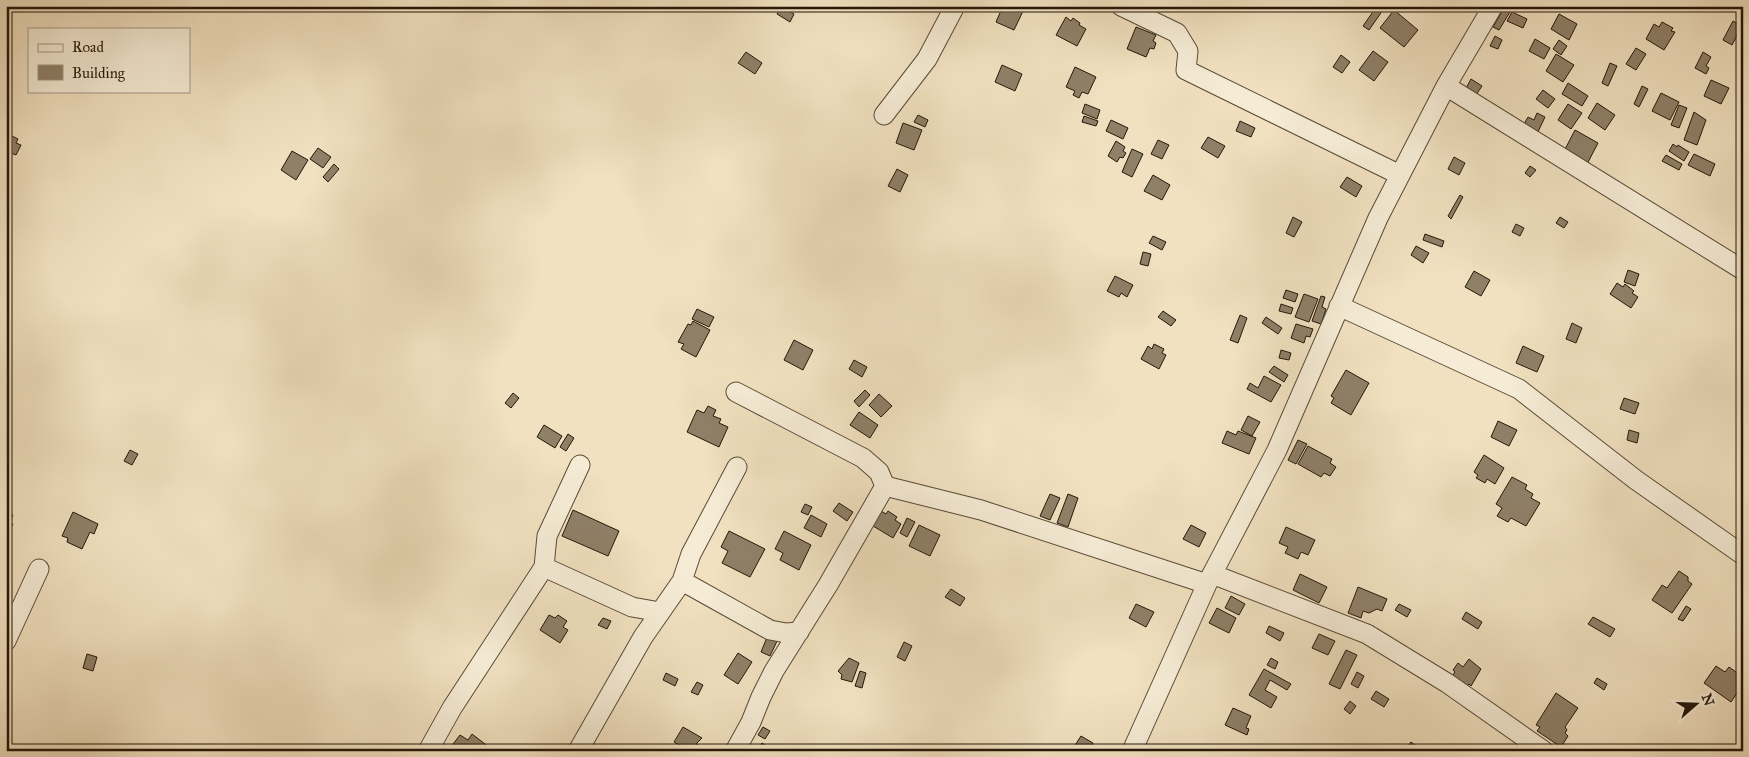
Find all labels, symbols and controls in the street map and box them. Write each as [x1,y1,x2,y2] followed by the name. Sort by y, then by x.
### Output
[28,28,190,92] legend
[72,38,104,56] text: Road
[72,64,126,82] text: Building
[1672,680,1722,730] north arrow
[1698,691,1718,708] text: N

